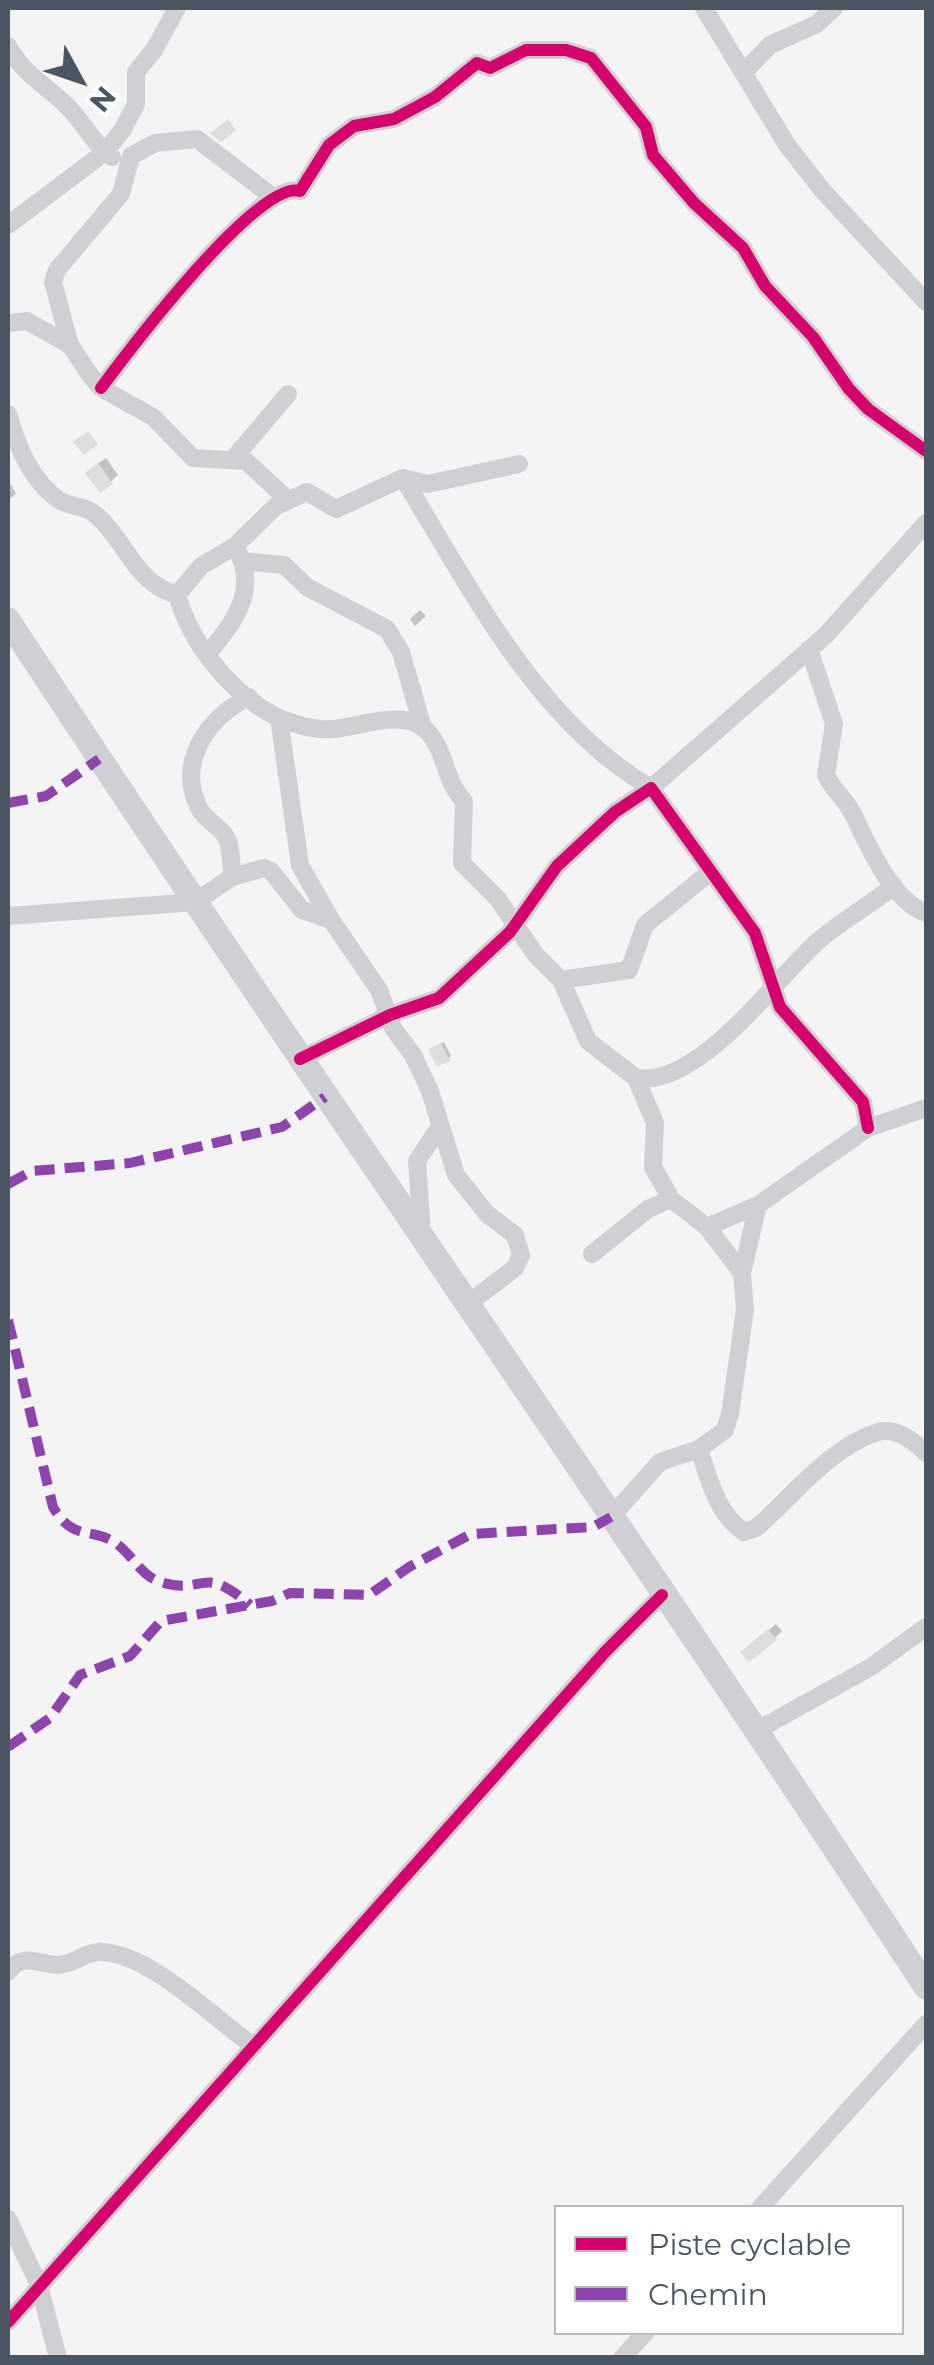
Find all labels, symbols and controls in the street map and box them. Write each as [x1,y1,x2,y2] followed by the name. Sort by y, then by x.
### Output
[30,30,130,130] north arrow
[83,80,123,119] text: N
[554,2205,904,2335] legend
[648,2226,851,2263] text: Piste cyclable
[648,2276,768,2313] text: Chemin

